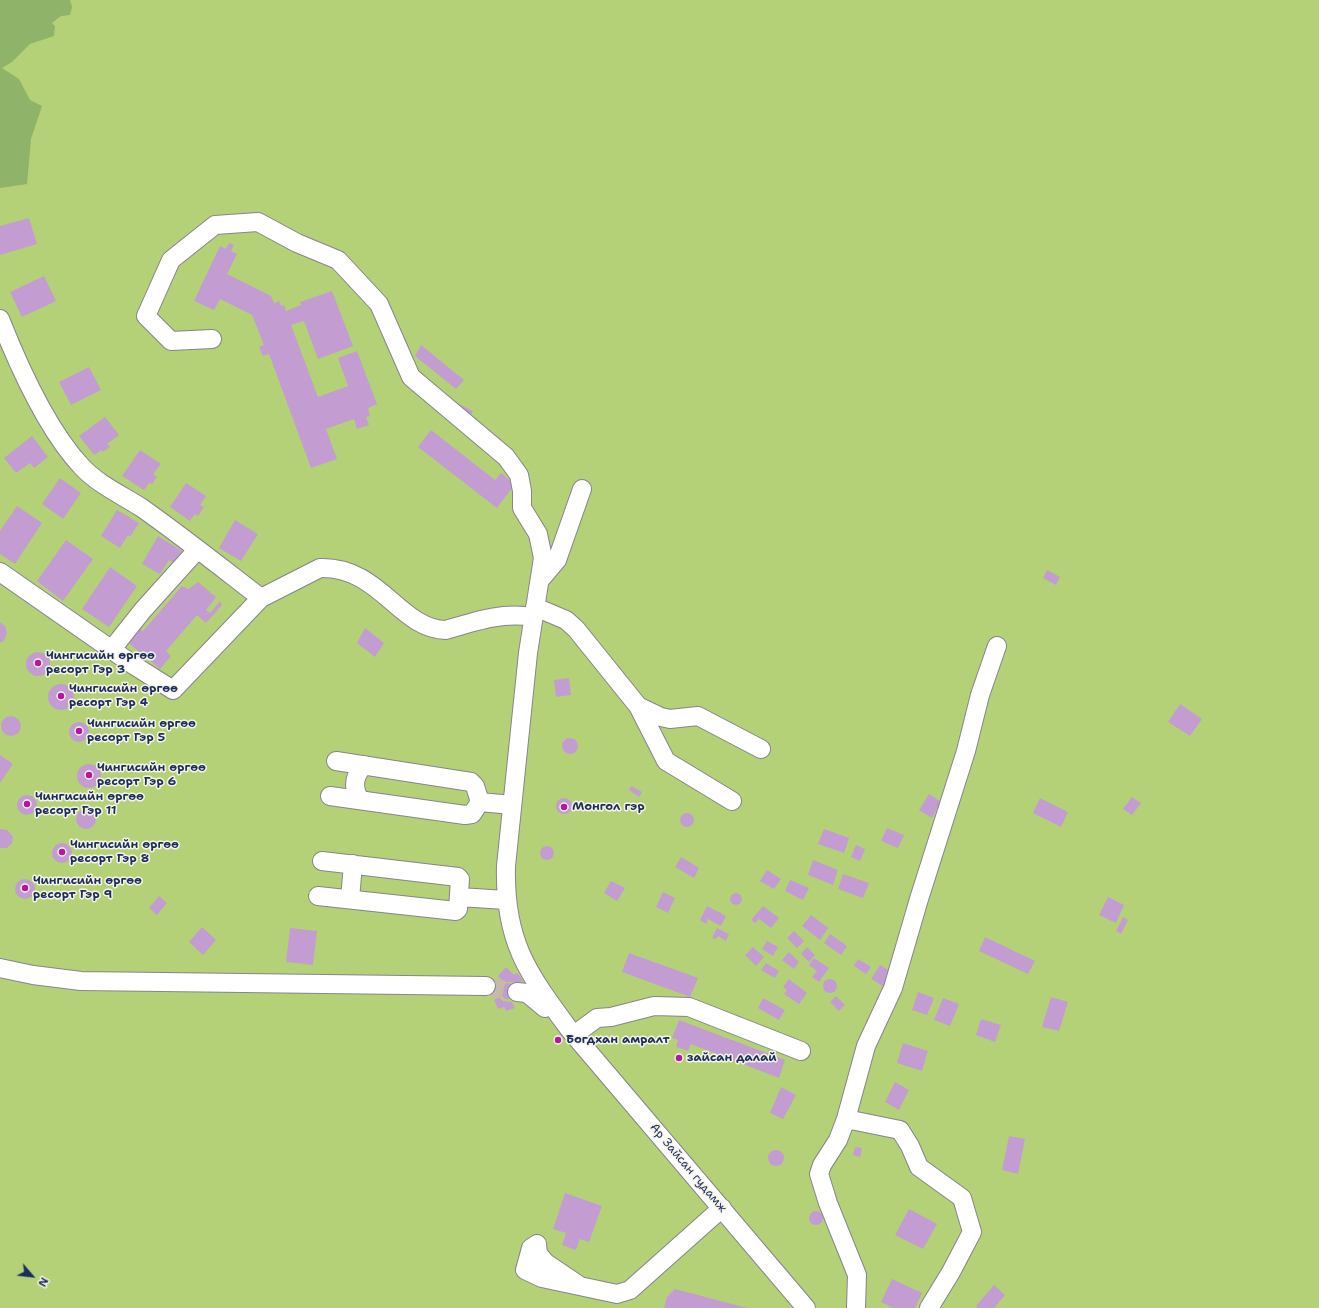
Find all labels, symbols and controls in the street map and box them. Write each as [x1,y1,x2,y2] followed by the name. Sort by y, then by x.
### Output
[46,649,155,677] place label: Чингисийн өргөө ресорт Гэр 3
[33,658,43,668] marker: Чингисийн өргөө ресорт Гэр 3
[69,682,178,710] place label: Чингисийн өргөө ресорт Гэр 4
[56,691,66,701] marker: Чингисийн өргөө ресорт Гэр 4
[87,717,196,745] place label: Чингисийн өргөө ресорт Гэр 5
[74,726,84,736] marker: Чингисийн өргөө ресорт Гэр 5
[97,761,206,789] place label: Чингисийн өргөө ресорт Гэр 6
[84,770,94,780] marker: Чингисийн өргөө ресорт Гэр 6
[35,790,144,818] place label: Чингисийн өргөө ресорт Гэр 11
[22,799,32,809] marker: Чингисийн өргөө ресорт Гэр 11
[572,800,645,814] place label: Монгол гэр
[559,802,569,812] marker: Монгол гэр
[70,838,179,866] place label: Чингисийн өргөө ресорт Гэр 8
[57,847,67,857] marker: Чингисийн өргөө ресорт Гэр 8
[33,874,142,902] place label: Чингисийн өргөө ресорт Гэр 9
[20,883,30,893] marker: Чингисийн өргөө ресорт Гэр 9
[566,1033,670,1047] place label: Богдхан амралт
[553,1035,563,1045] marker: Богдхан амралт
[687,1051,777,1065] place label: зайсан далай
[674,1053,684,1063] marker: зайсан далай
[647,1121,729,1215] street label: Ар Зайсан гудамж
[12,1256,52,1296] north arrow
[34,1274,52,1289] text: N

